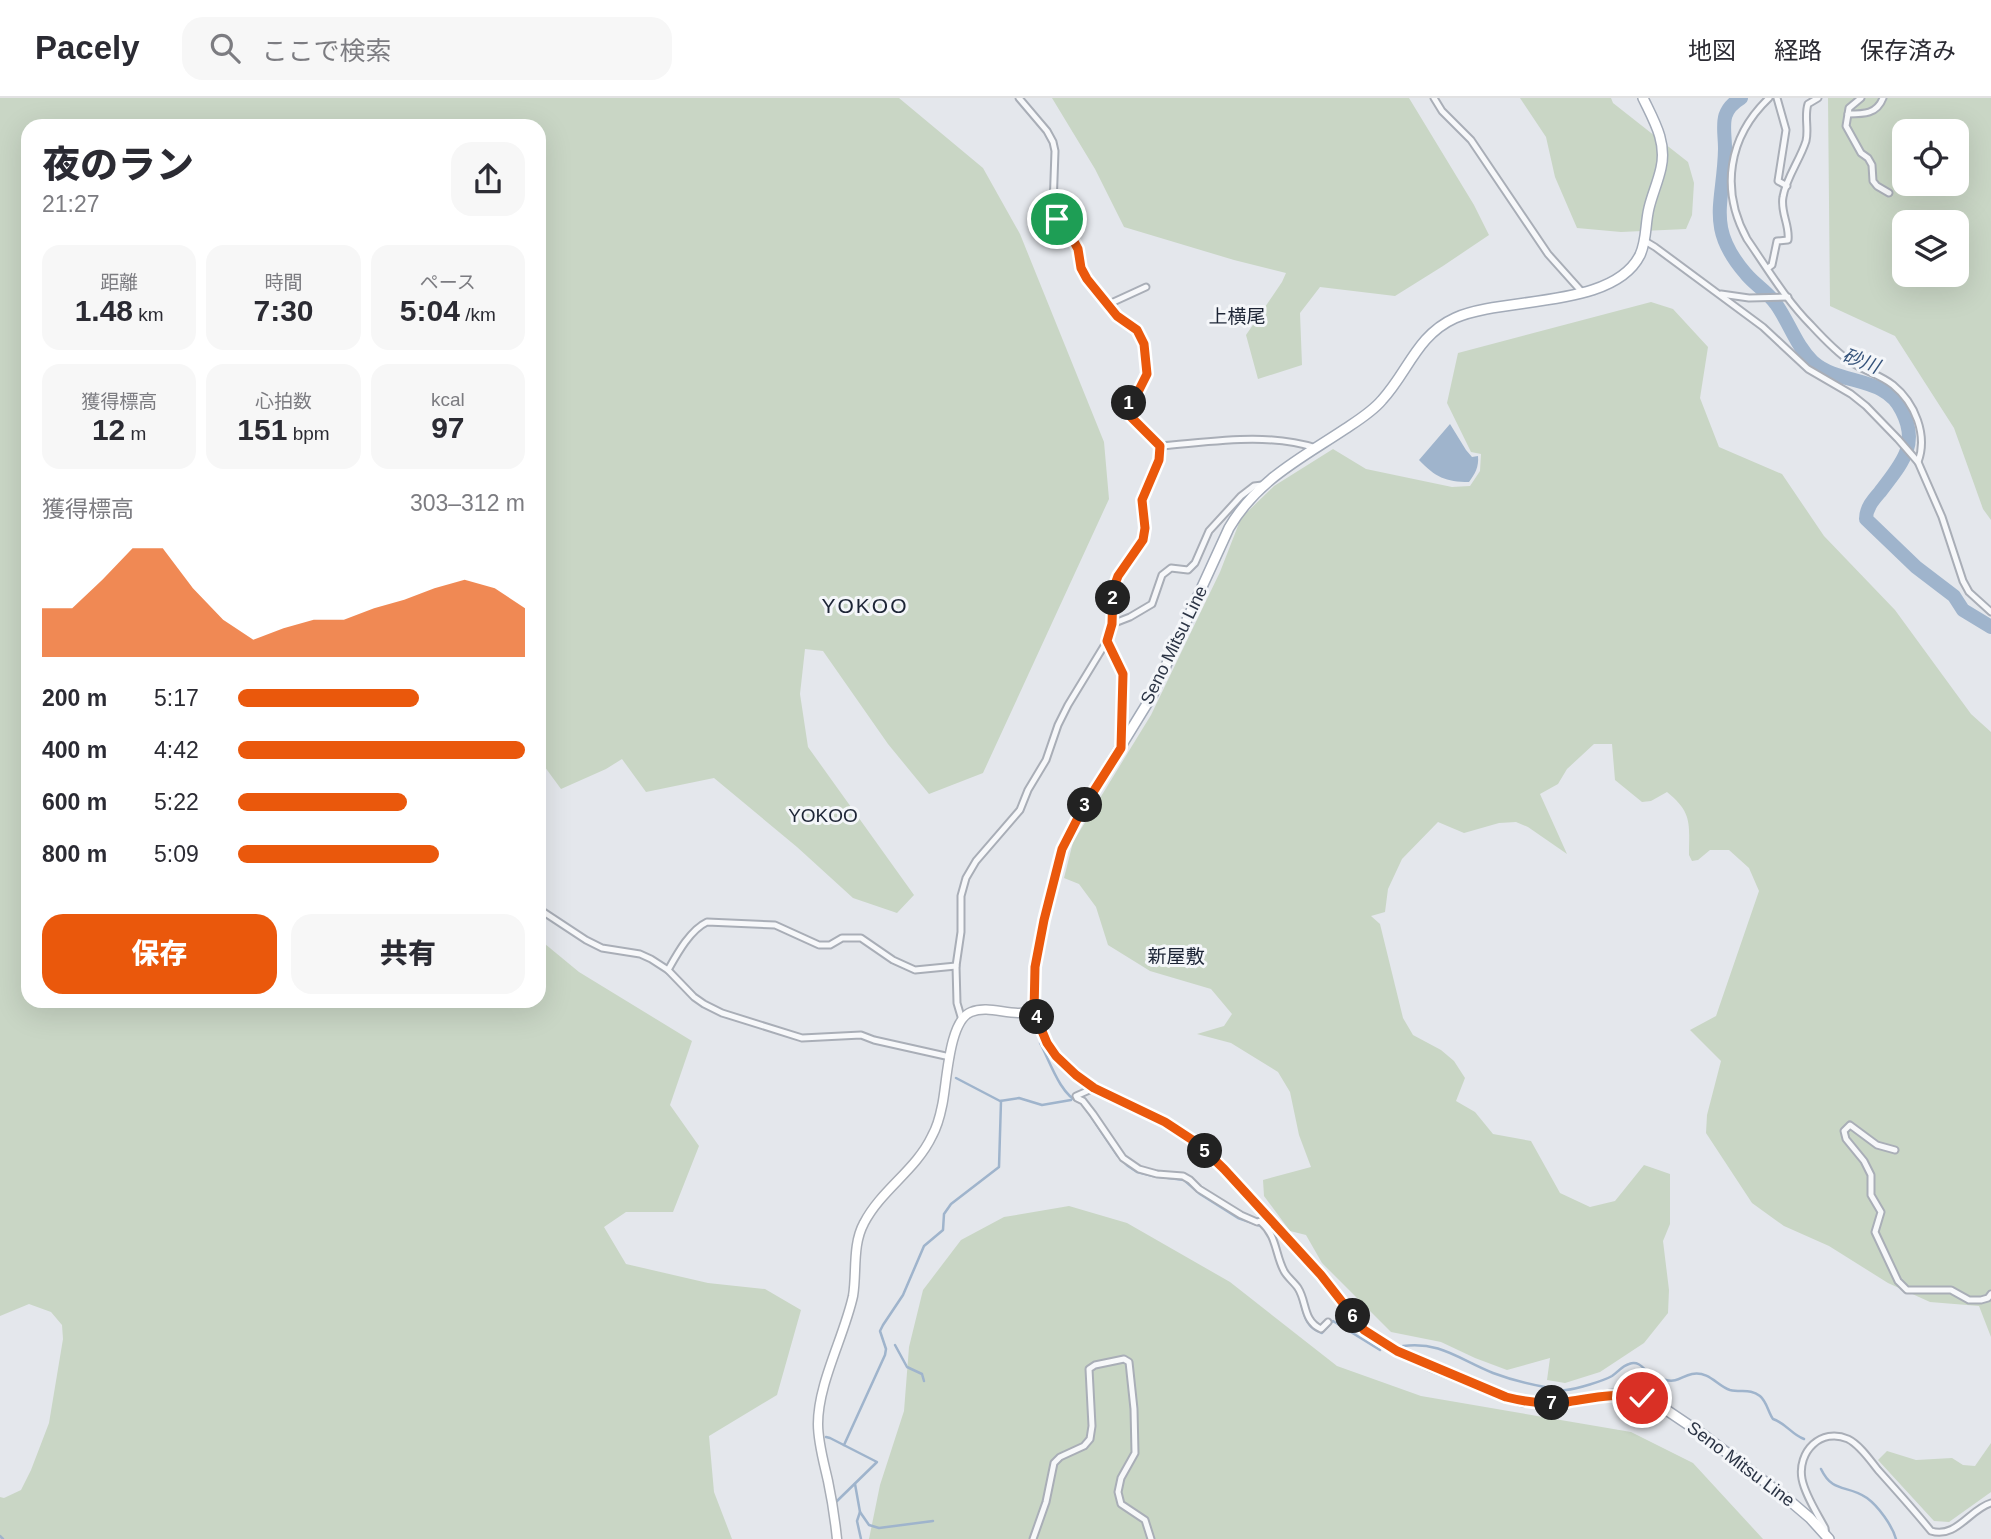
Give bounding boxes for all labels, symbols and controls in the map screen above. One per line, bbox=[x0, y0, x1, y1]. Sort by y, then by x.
search box bbox=[182, 17, 672, 80]
text: Pacely bbox=[35, 29, 140, 66]
icon: search bbox=[206, 29, 244, 67]
text: ここで検索 bbox=[262, 36, 392, 66]
text: 地図 bbox=[1688, 37, 1736, 64]
text: 経路 bbox=[1774, 37, 1822, 64]
text: 保存済み bbox=[1860, 37, 1956, 64]
map controls bbox=[1892, 119, 1969, 287]
button: locate bbox=[1892, 119, 1969, 196]
button: share bbox=[451, 142, 525, 216]
text: 夜のラン bbox=[42, 144, 194, 186]
pin bbox=[1027, 189, 1087, 249]
text: 21:27 bbox=[42, 191, 100, 217]
icon: arrive bbox=[1038, 200, 1076, 238]
button: layers bbox=[1892, 210, 1969, 287]
text: 距離 bbox=[100, 272, 138, 293]
text: 時間 bbox=[264, 272, 303, 293]
text: ペース bbox=[420, 272, 476, 293]
text: 1.48 bbox=[75, 294, 133, 327]
text: 7:30 bbox=[253, 294, 314, 327]
text: 5:04 bbox=[400, 294, 460, 327]
text: km bbox=[133, 304, 164, 325]
text: /km bbox=[460, 304, 496, 325]
district label: 上横尾 bbox=[1208, 306, 1266, 327]
water label: 砂川 bbox=[1840, 345, 1884, 378]
pin: 1 bbox=[1112, 386, 1146, 420]
text: kcal bbox=[431, 389, 465, 410]
text: 獲得標高 bbox=[81, 391, 157, 412]
text: 心拍数 bbox=[255, 391, 312, 412]
text: 1 bbox=[1123, 392, 1134, 413]
text: 97 bbox=[431, 411, 465, 444]
text: 12 bbox=[92, 413, 125, 446]
text: 151 bbox=[237, 413, 287, 446]
text: m bbox=[125, 423, 146, 444]
text: bpm bbox=[287, 423, 330, 444]
text: 303–312 m bbox=[410, 490, 525, 516]
text: 獲得標高 bbox=[42, 496, 134, 522]
pin: 2 bbox=[1096, 580, 1130, 616]
street label: Seno Mitsu Line bbox=[1137, 583, 1211, 707]
text: 2 bbox=[1107, 587, 1118, 608]
district label: YOKOO bbox=[821, 594, 909, 617]
text: 200 m bbox=[42, 685, 107, 711]
text: 5:17 bbox=[154, 685, 199, 711]
text: 400 m bbox=[42, 737, 107, 763]
text: 4:42 bbox=[154, 737, 199, 763]
pin: 3 bbox=[1068, 788, 1102, 822]
text: 600 m bbox=[42, 789, 107, 815]
text: 5:22 bbox=[154, 789, 199, 815]
text: 3 bbox=[1079, 794, 1090, 815]
district label: YOKOO bbox=[788, 805, 858, 826]
text: 800 m bbox=[42, 841, 107, 867]
text: 5:09 bbox=[154, 841, 199, 867]
button: 保存 bbox=[42, 914, 277, 994]
button: 共有 bbox=[291, 914, 525, 994]
district label: 新屋敷 bbox=[1147, 946, 1205, 967]
pin: 4 bbox=[1020, 1000, 1054, 1034]
text: 4 bbox=[1031, 1006, 1042, 1027]
pin: 5 bbox=[1188, 1134, 1222, 1168]
text: 5 bbox=[1199, 1140, 1210, 1161]
pin: 6 bbox=[1336, 1298, 1370, 1334]
text: 6 bbox=[1347, 1305, 1358, 1326]
pin bbox=[1612, 1368, 1672, 1428]
icon: check bbox=[1623, 1379, 1661, 1417]
pin: 7 bbox=[1534, 1386, 1570, 1420]
text: 7 bbox=[1546, 1392, 1557, 1413]
street label: Seno Mitsu Line bbox=[1683, 1417, 1799, 1511]

